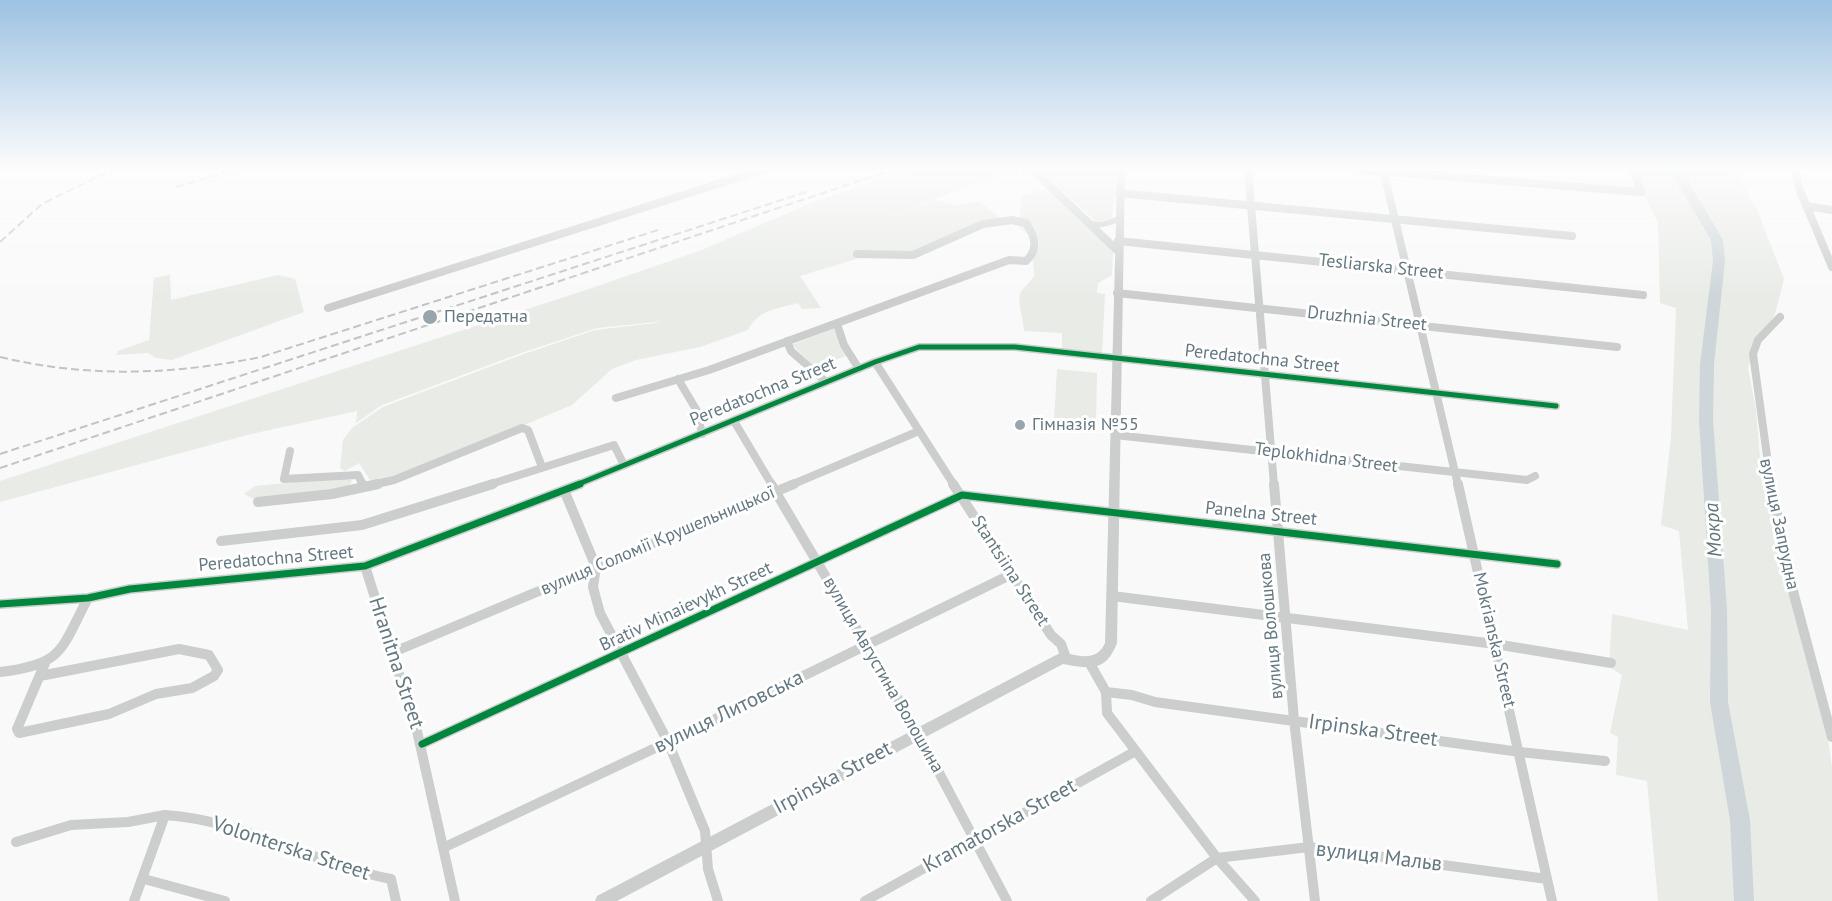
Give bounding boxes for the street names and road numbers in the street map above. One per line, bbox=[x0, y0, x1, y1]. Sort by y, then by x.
street label: Tesliarska Street bbox=[1317, 250, 1445, 284]
street label: Druzhnia Street bbox=[1306, 302, 1428, 336]
street label: Peredatochna Street bbox=[1184, 340, 1340, 378]
street label: Peredatochna Street bbox=[687, 353, 839, 431]
street label: Teplokhidna Street bbox=[1253, 439, 1399, 477]
street label: вулиця Запрудна bbox=[1755, 456, 1803, 592]
street label: вулиця Соломії Крушельницької bbox=[538, 482, 778, 600]
street label: Panelna Street bbox=[1204, 497, 1318, 531]
street label: Stantsiina Street bbox=[966, 512, 1054, 630]
street label: Peredatochna Street bbox=[198, 541, 354, 577]
street label: вулиця Волошкова bbox=[1254, 552, 1288, 700]
street label: Brativ Minaievykh Street bbox=[596, 558, 776, 656]
street label: Mokrianska Street bbox=[1468, 570, 1520, 710]
street label: вулиця Августина Волошина bbox=[818, 573, 948, 777]
street label: Hranitna Street bbox=[363, 594, 429, 732]
street label: вулиця Литовська bbox=[650, 665, 808, 759]
street label: Irpinska Street bbox=[1307, 709, 1439, 753]
street label: Irpinska Street bbox=[770, 736, 896, 820]
street label: Kramatorska Street bbox=[919, 774, 1081, 878]
street label: Volonterska Street bbox=[209, 812, 373, 886]
street label: вулиця Мальв bbox=[1314, 837, 1444, 877]

